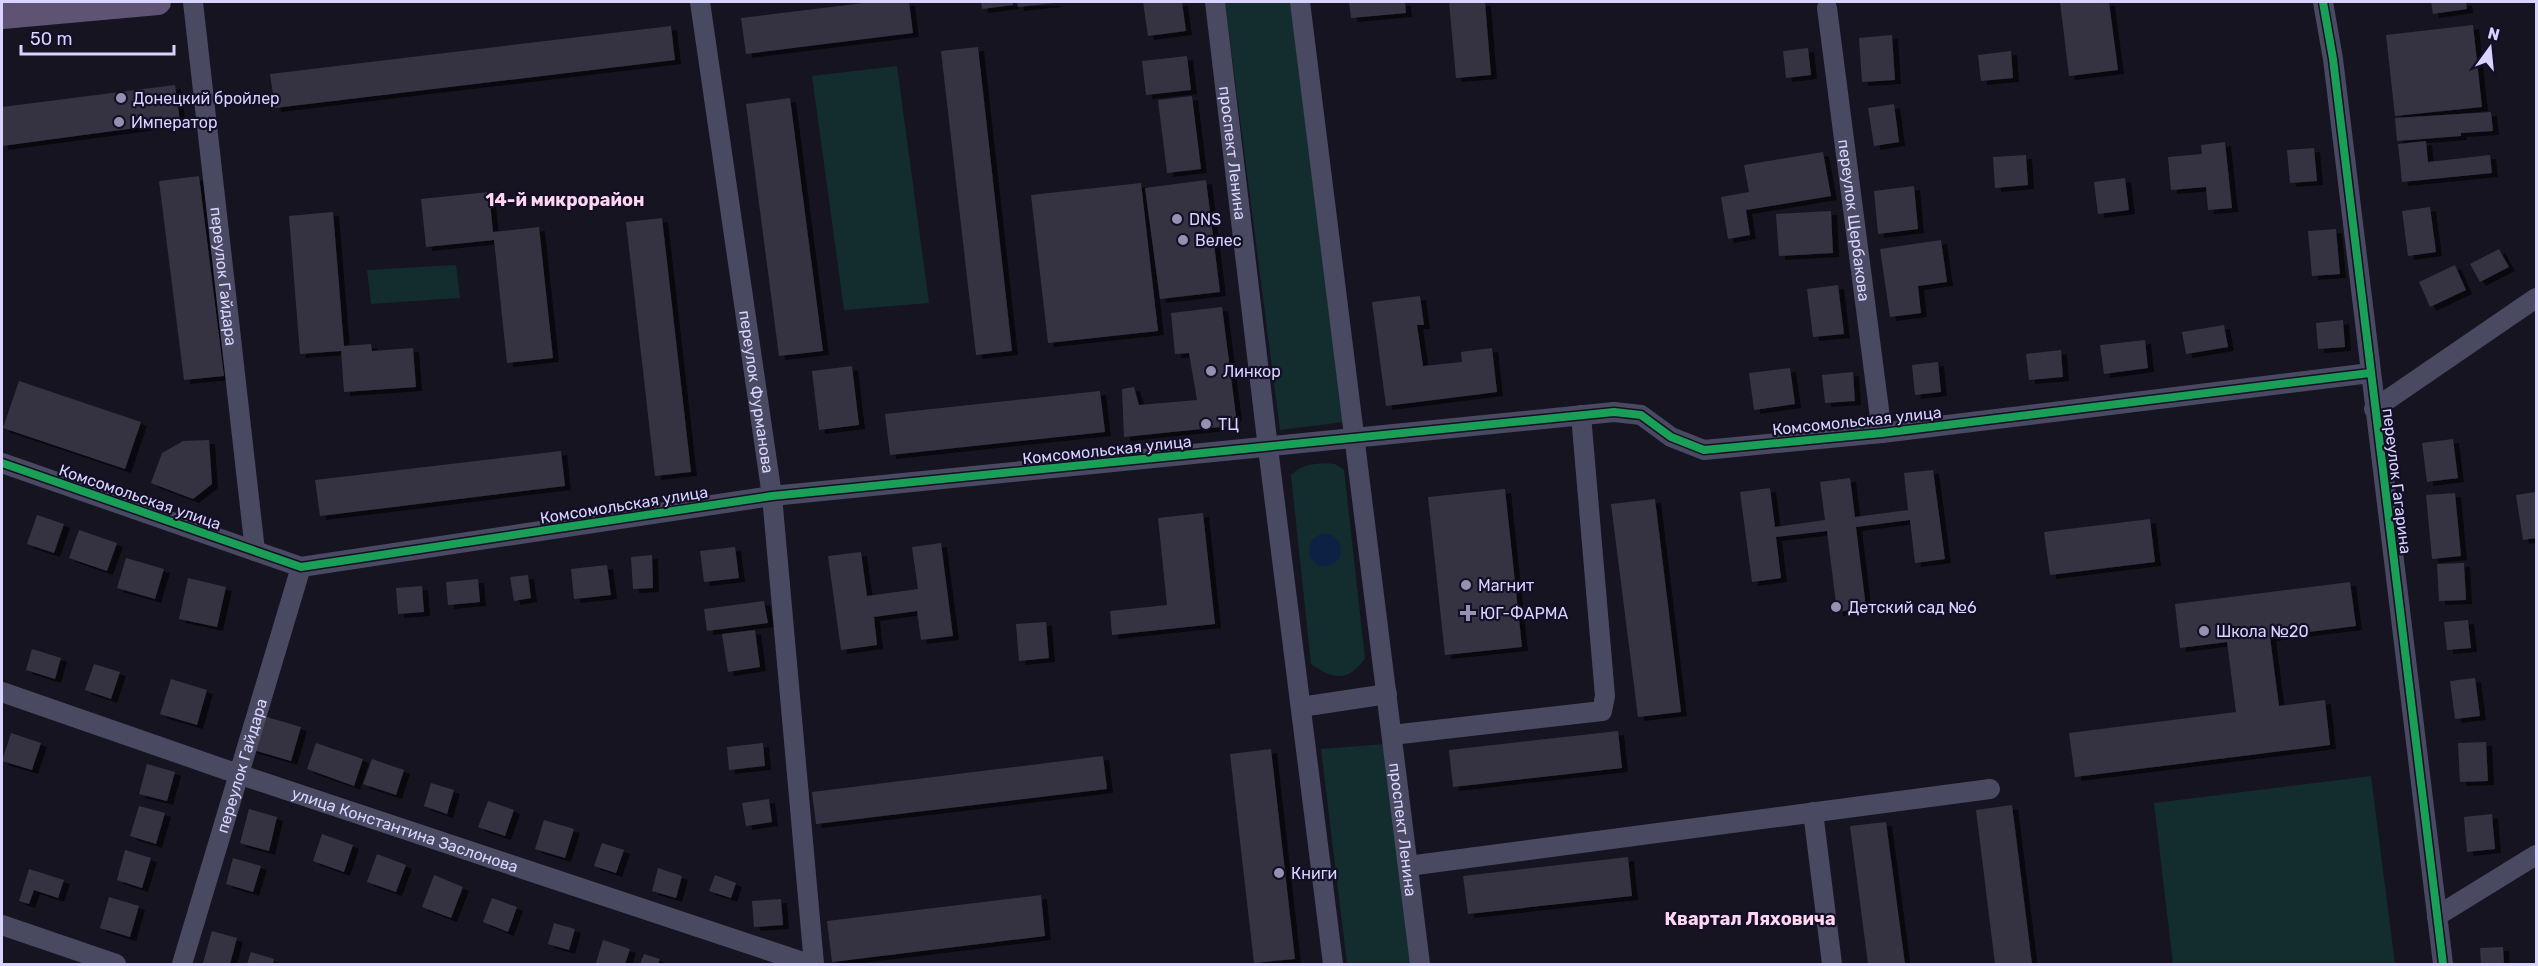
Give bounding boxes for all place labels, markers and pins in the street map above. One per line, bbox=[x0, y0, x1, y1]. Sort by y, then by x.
place label: Донецкий бройлер bbox=[133, 89, 280, 108]
marker: Донецкий бройлер bbox=[114, 91, 128, 105]
place label: Император bbox=[131, 113, 218, 132]
marker: Император bbox=[112, 115, 126, 129]
place label: DNS bbox=[1189, 210, 1221, 229]
marker: DNS bbox=[1170, 212, 1184, 226]
place label: Велес bbox=[1195, 231, 1242, 250]
marker: Велес bbox=[1176, 233, 1190, 247]
place label: Линкор bbox=[1223, 362, 1281, 381]
marker: Линкор bbox=[1204, 364, 1218, 378]
place label: ТЦ bbox=[1218, 415, 1239, 434]
marker: ТЦ bbox=[1199, 417, 1213, 431]
place label: Магнит bbox=[1478, 576, 1534, 595]
marker: Магнит bbox=[1459, 578, 1473, 592]
place label: Детский сад №6 bbox=[1848, 598, 1977, 617]
marker: Детский сад №6 bbox=[1829, 600, 1843, 614]
place label: ЮГ-ФАРМА bbox=[1480, 604, 1568, 623]
marker: ЮГ-ФАРМА bbox=[1461, 606, 1475, 620]
place label: Школа №20 bbox=[2216, 622, 2309, 641]
marker: Школа №20 bbox=[2197, 624, 2211, 638]
place label: Книги bbox=[1291, 864, 1337, 883]
marker: Книги bbox=[1272, 866, 1286, 880]

